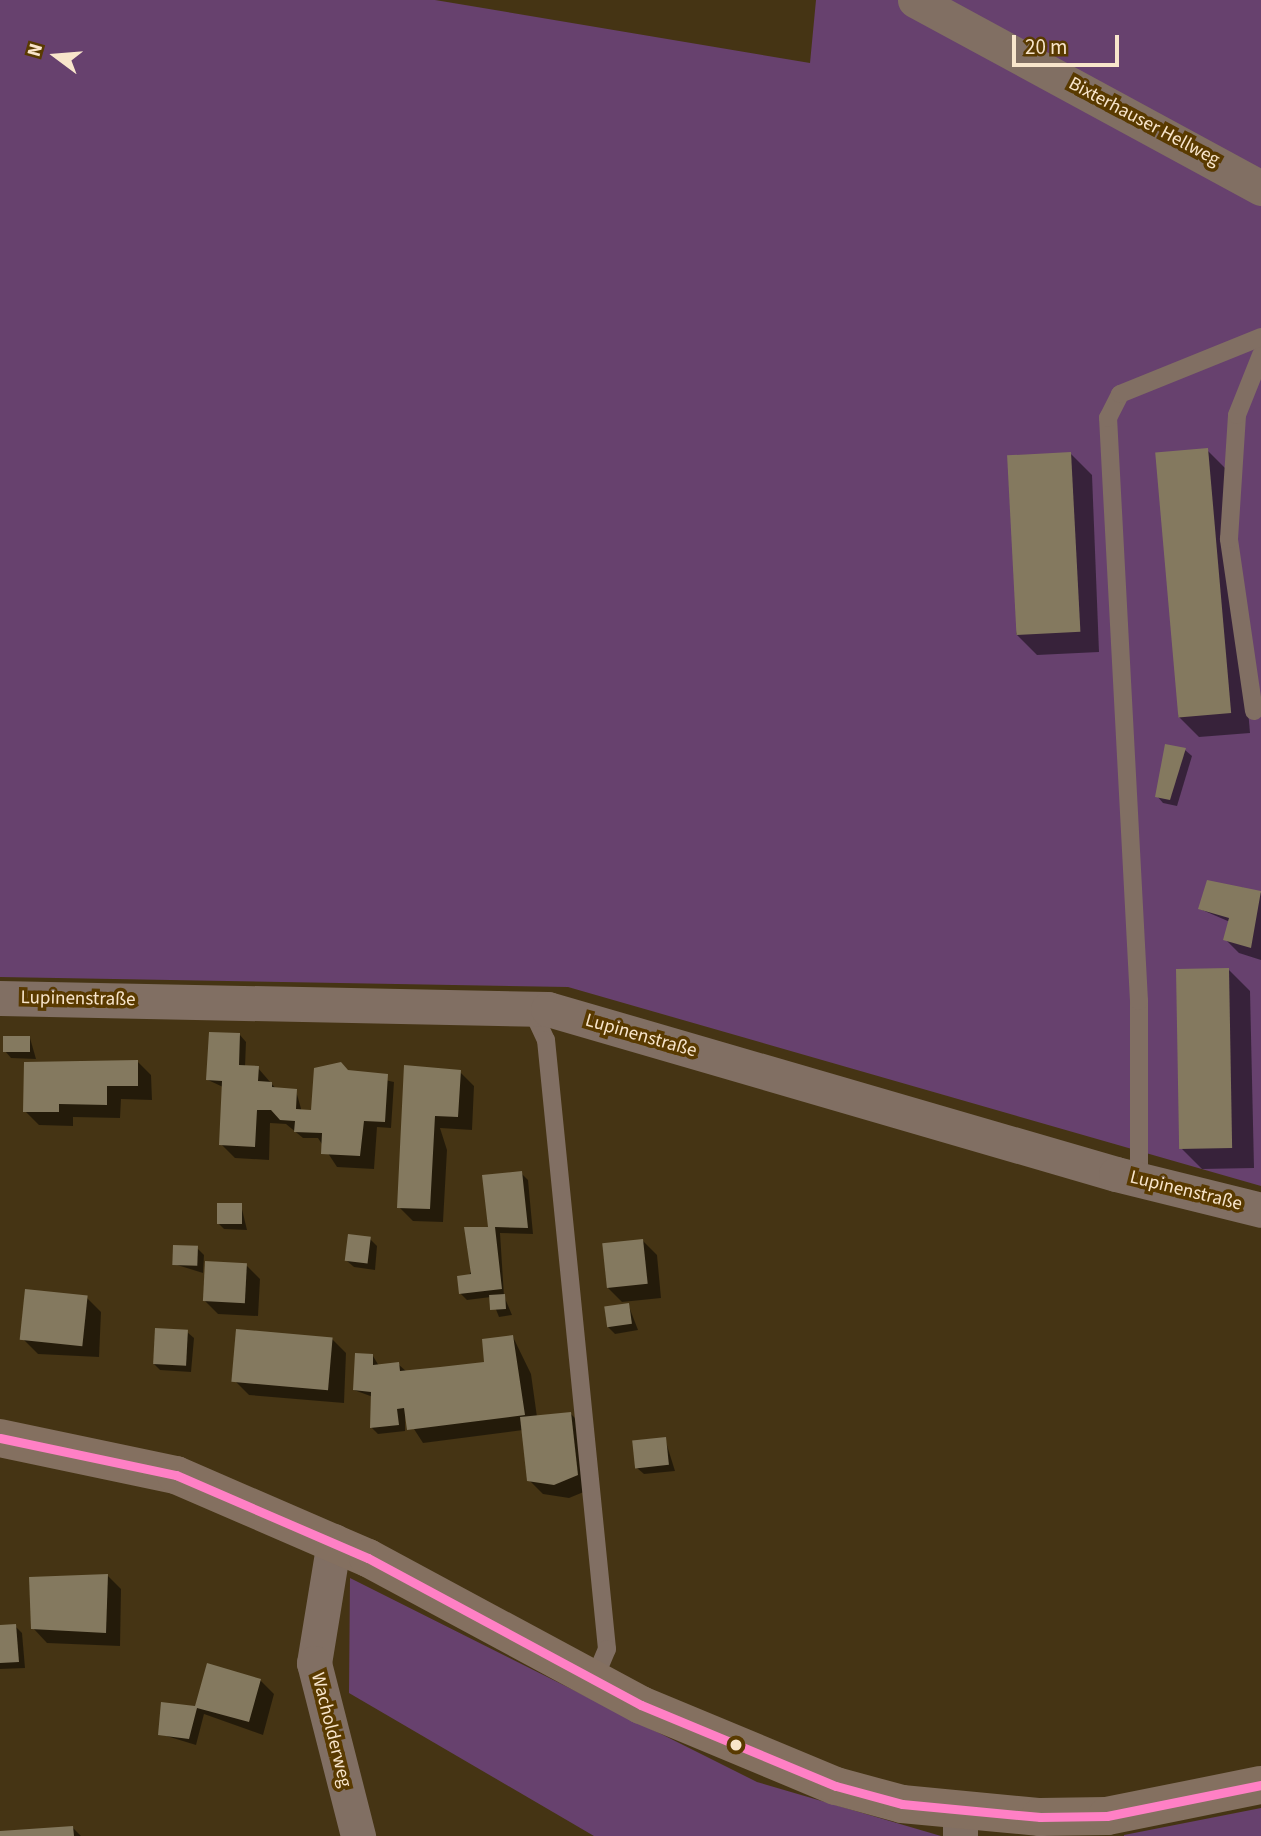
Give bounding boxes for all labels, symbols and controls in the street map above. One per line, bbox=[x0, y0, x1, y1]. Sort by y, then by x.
north arrow bbox=[21, 21, 91, 91]
scale bar bbox=[1016, 21, 1123, 65]
text: 20 m bbox=[1025, 32, 1067, 62]
text: N bbox=[21, 40, 50, 60]
street label: Bixterhauser Hellweg bbox=[1064, 73, 1224, 171]
street label: Lupinenstraße bbox=[20, 987, 136, 1011]
street label: Lupinenstraße bbox=[583, 1009, 699, 1063]
street label: Lupinenstraße bbox=[1127, 1166, 1245, 1216]
street label: Wacholderweg bbox=[306, 1670, 356, 1790]
unlabelled marker bbox=[729, 1738, 743, 1752]

